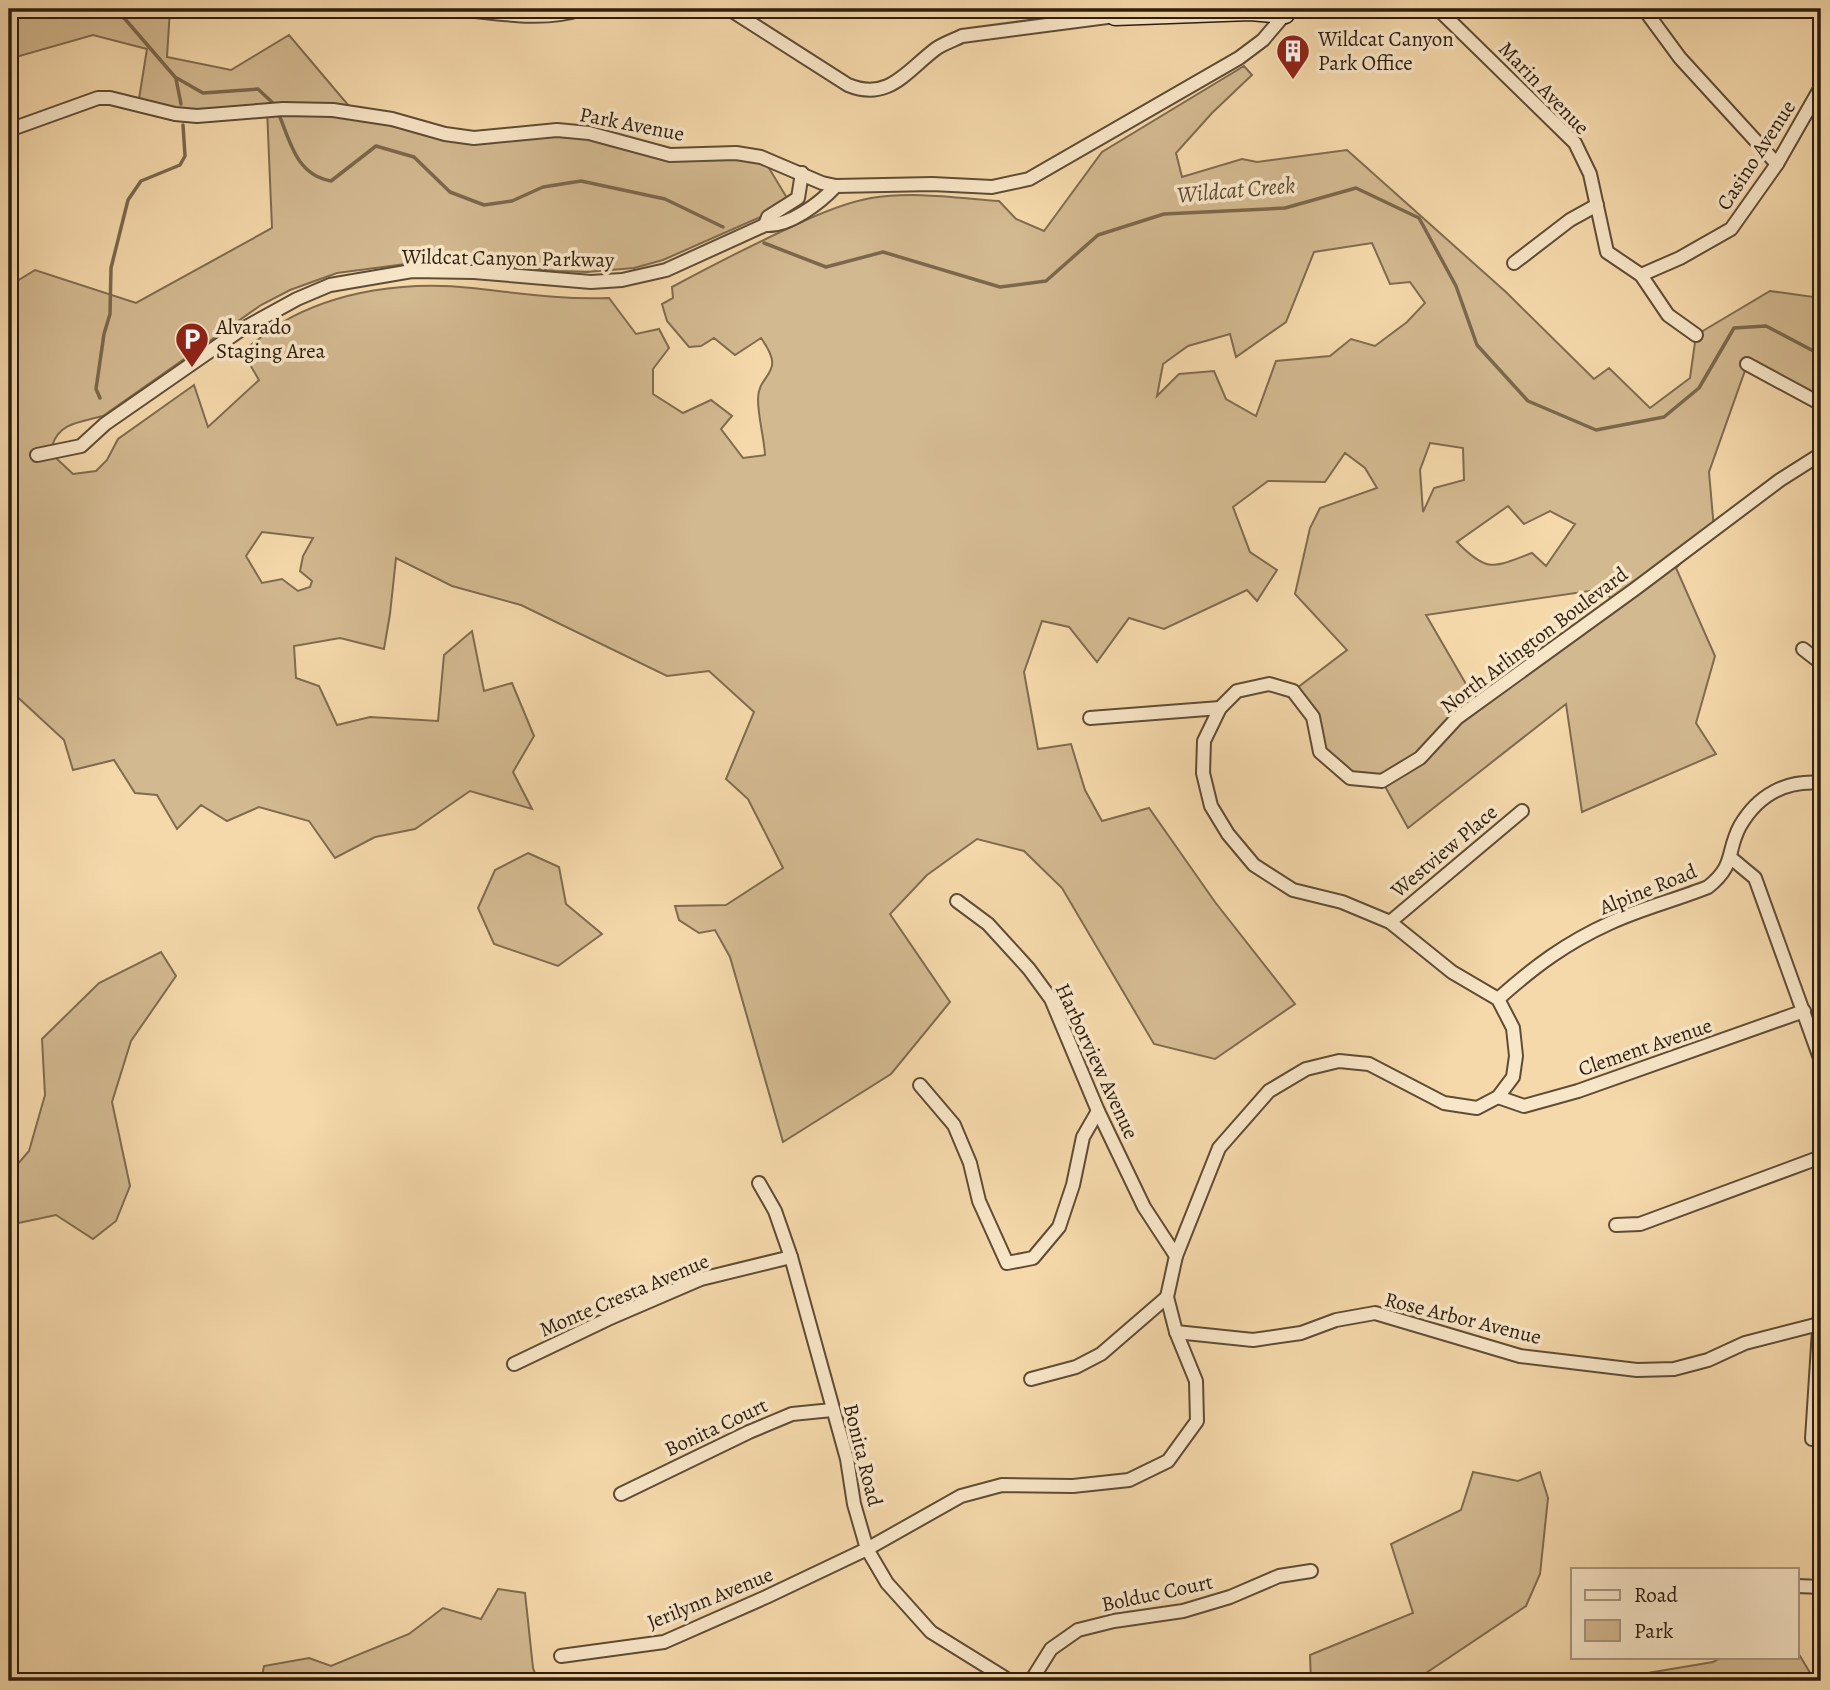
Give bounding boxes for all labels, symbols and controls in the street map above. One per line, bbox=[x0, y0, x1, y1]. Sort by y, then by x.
place label: Wildcat Canyon Park Office bbox=[1317, 25, 1454, 77]
building icon: Wildcat Canyon Park Office bbox=[1274, 32, 1312, 81]
street label: Marin Avenue bbox=[1492, 35, 1596, 141]
street label: Casino Avenue bbox=[1710, 95, 1802, 215]
street label: Park Avenue bbox=[577, 100, 687, 148]
water label: Wildcat Creek bbox=[1176, 169, 1296, 211]
street label: Wildcat Canyon Parkway bbox=[401, 242, 615, 274]
place label: Alvarado Staging Area bbox=[215, 313, 326, 365]
parking icon: Alvarado Staging Area bbox=[173, 320, 211, 369]
street label: North Arlington Boulevard bbox=[1434, 560, 1634, 720]
street label: Westview Place bbox=[1384, 798, 1503, 904]
street label: Alpine Road bbox=[1594, 857, 1702, 922]
street label: Harborview Avenue bbox=[1049, 979, 1145, 1143]
street label: Clement Avenue bbox=[1574, 1011, 1716, 1083]
street label: Monte Cresta Avenue bbox=[535, 1247, 713, 1343]
street label: Rose Arbor Avenue bbox=[1382, 1285, 1544, 1351]
street label: Bonita Court bbox=[660, 1391, 772, 1463]
street label: Bonita Road bbox=[837, 1401, 889, 1510]
street label: Jerilynn Avenue bbox=[643, 1560, 777, 1636]
street label: Bolduc Court bbox=[1099, 1568, 1215, 1618]
legend bbox=[1571, 1568, 1798, 1658]
text: Road bbox=[1634, 1581, 1678, 1609]
text: Park bbox=[1634, 1617, 1674, 1645]

